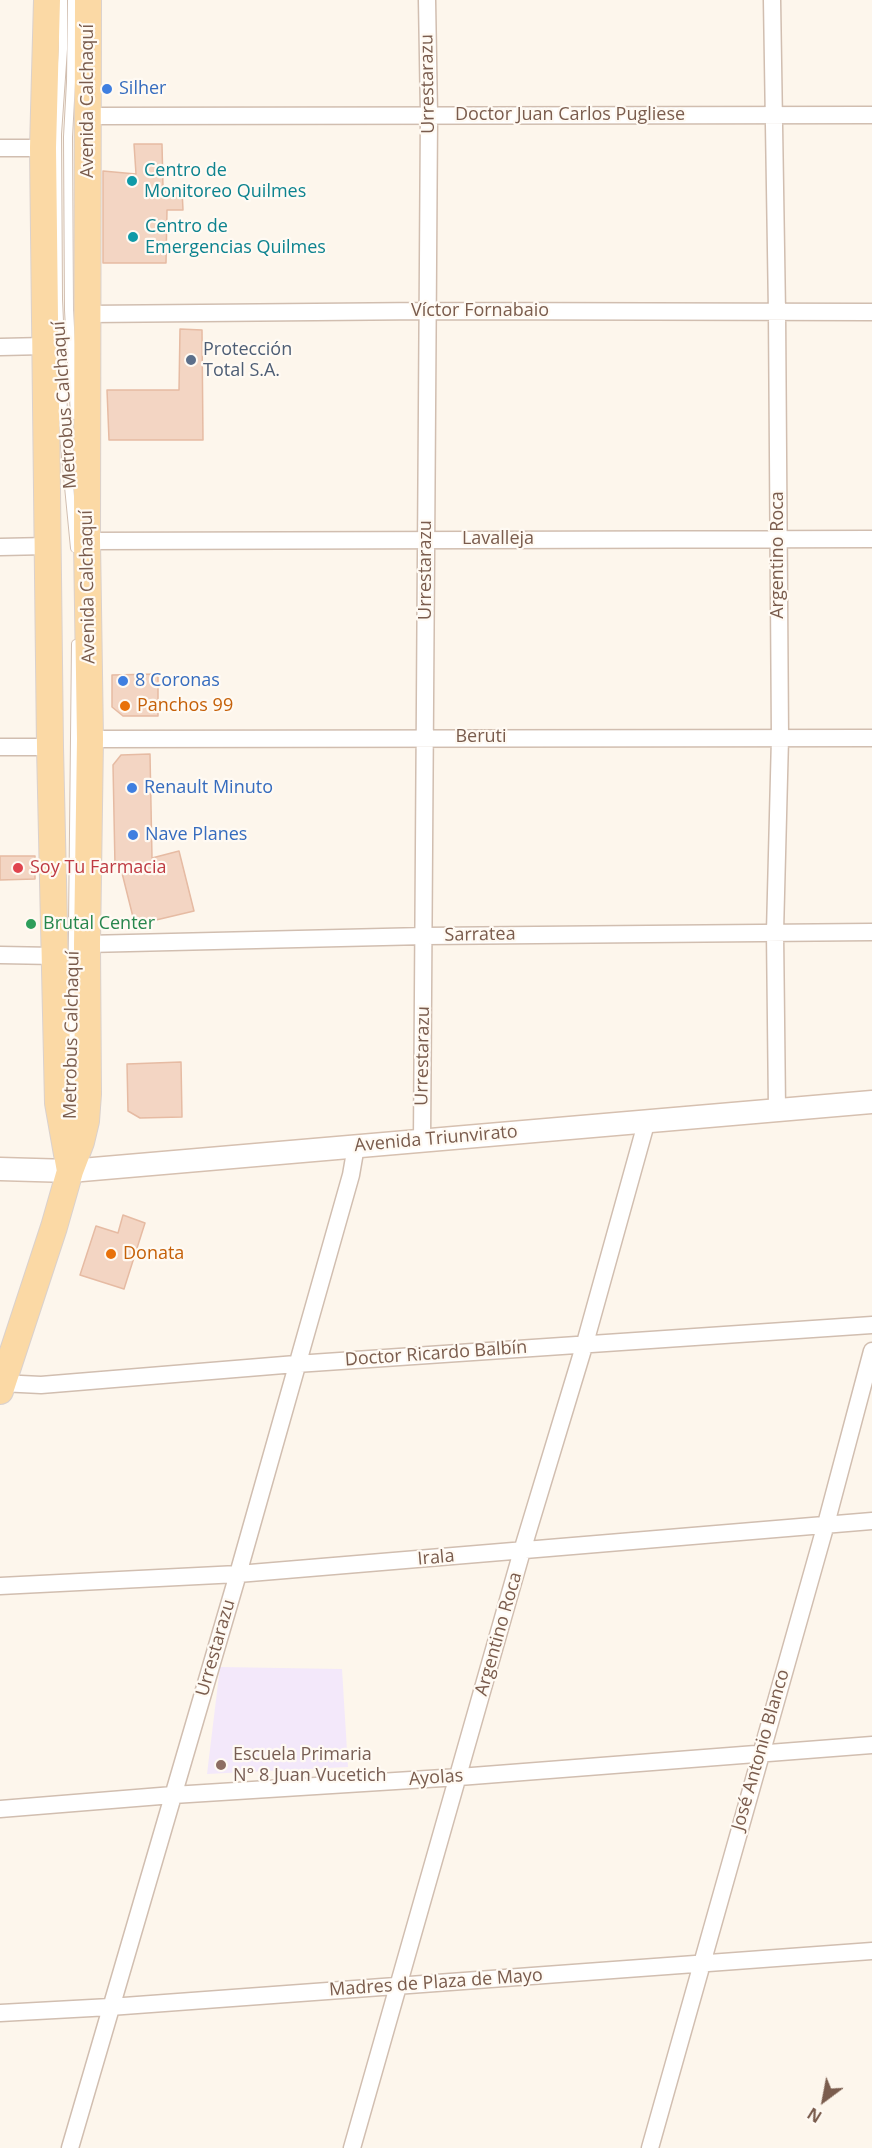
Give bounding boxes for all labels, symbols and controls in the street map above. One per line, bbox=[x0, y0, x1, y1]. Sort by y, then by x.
street label: Avenida Calchaquí bbox=[77, 24, 99, 178]
street label: Urrestarazu bbox=[416, 34, 440, 134]
place label: Silher bbox=[119, 78, 166, 100]
marker: Silher bbox=[100, 82, 114, 96]
street label: Doctor Juan Carlos Pugliese bbox=[455, 104, 685, 126]
place label: Centro de Monitoreo Quilmes bbox=[144, 160, 306, 202]
marker: Centro de Monitoreo Quilmes bbox=[125, 174, 139, 188]
place label: Centro de Emergencias Quilmes bbox=[145, 216, 326, 258]
marker: Centro de Emergencias Quilmes bbox=[126, 230, 140, 244]
street label: Víctor Fornabaio bbox=[411, 300, 549, 322]
street label: Metrobus Calchaquí bbox=[48, 320, 82, 490]
place label: Protección Total S.A. bbox=[203, 339, 292, 382]
marker: Protección Total S.A. bbox=[184, 353, 198, 367]
street label: Argentino Roca bbox=[767, 491, 789, 619]
street label: Avenida Calchaquí bbox=[76, 510, 100, 664]
street label: Urrestarazu bbox=[415, 520, 437, 620]
street label: Lavalleja bbox=[462, 528, 534, 550]
place label: 8 Coronas bbox=[135, 670, 220, 692]
marker: 8 Coronas bbox=[116, 674, 130, 688]
place label: Panchos 99 bbox=[137, 695, 233, 717]
marker: Panchos 99 bbox=[118, 699, 132, 713]
street label: Beruti bbox=[455, 726, 507, 748]
place label: Renault Minuto bbox=[144, 777, 273, 799]
marker: Renault Minuto bbox=[125, 781, 139, 795]
place label: Nave Planes bbox=[145, 824, 247, 846]
marker: Nave Planes bbox=[126, 828, 140, 842]
place label: Soy Tu Farmacia bbox=[30, 857, 167, 879]
marker: Soy Tu Farmacia bbox=[11, 861, 25, 875]
place label: Brutal Center bbox=[43, 913, 155, 935]
marker: Brutal Center bbox=[24, 917, 38, 931]
street label: Sarratea bbox=[444, 924, 516, 946]
street label: Metrobus Calchaquí bbox=[60, 951, 84, 1119]
street label: Urrestarazu bbox=[411, 1006, 435, 1106]
street label: Avenida Triunvirato bbox=[353, 1121, 519, 1157]
place label: Donata bbox=[123, 1243, 184, 1265]
marker: Donata bbox=[104, 1247, 118, 1261]
street label: Doctor Ricardo Balbín bbox=[344, 1337, 528, 1371]
street label: Irala bbox=[417, 1546, 455, 1570]
street label: Argentino Roca bbox=[471, 1570, 527, 1698]
street label: Urrestarazu bbox=[192, 1597, 240, 1699]
street label: José Antonio Blanco bbox=[728, 1667, 794, 1833]
place label: Escuela Primaria N° 8 Juan Vucetich bbox=[233, 1744, 387, 1786]
marker: Escuela Primaria N° 8 Juan Vucetich bbox=[214, 1758, 228, 1772]
street label: Ayolas bbox=[408, 1765, 464, 1791]
street label: Madres de Plaza de Mayo bbox=[328, 1965, 544, 2001]
north arrow bbox=[794, 2070, 854, 2130]
text: N bbox=[803, 2102, 826, 2128]

